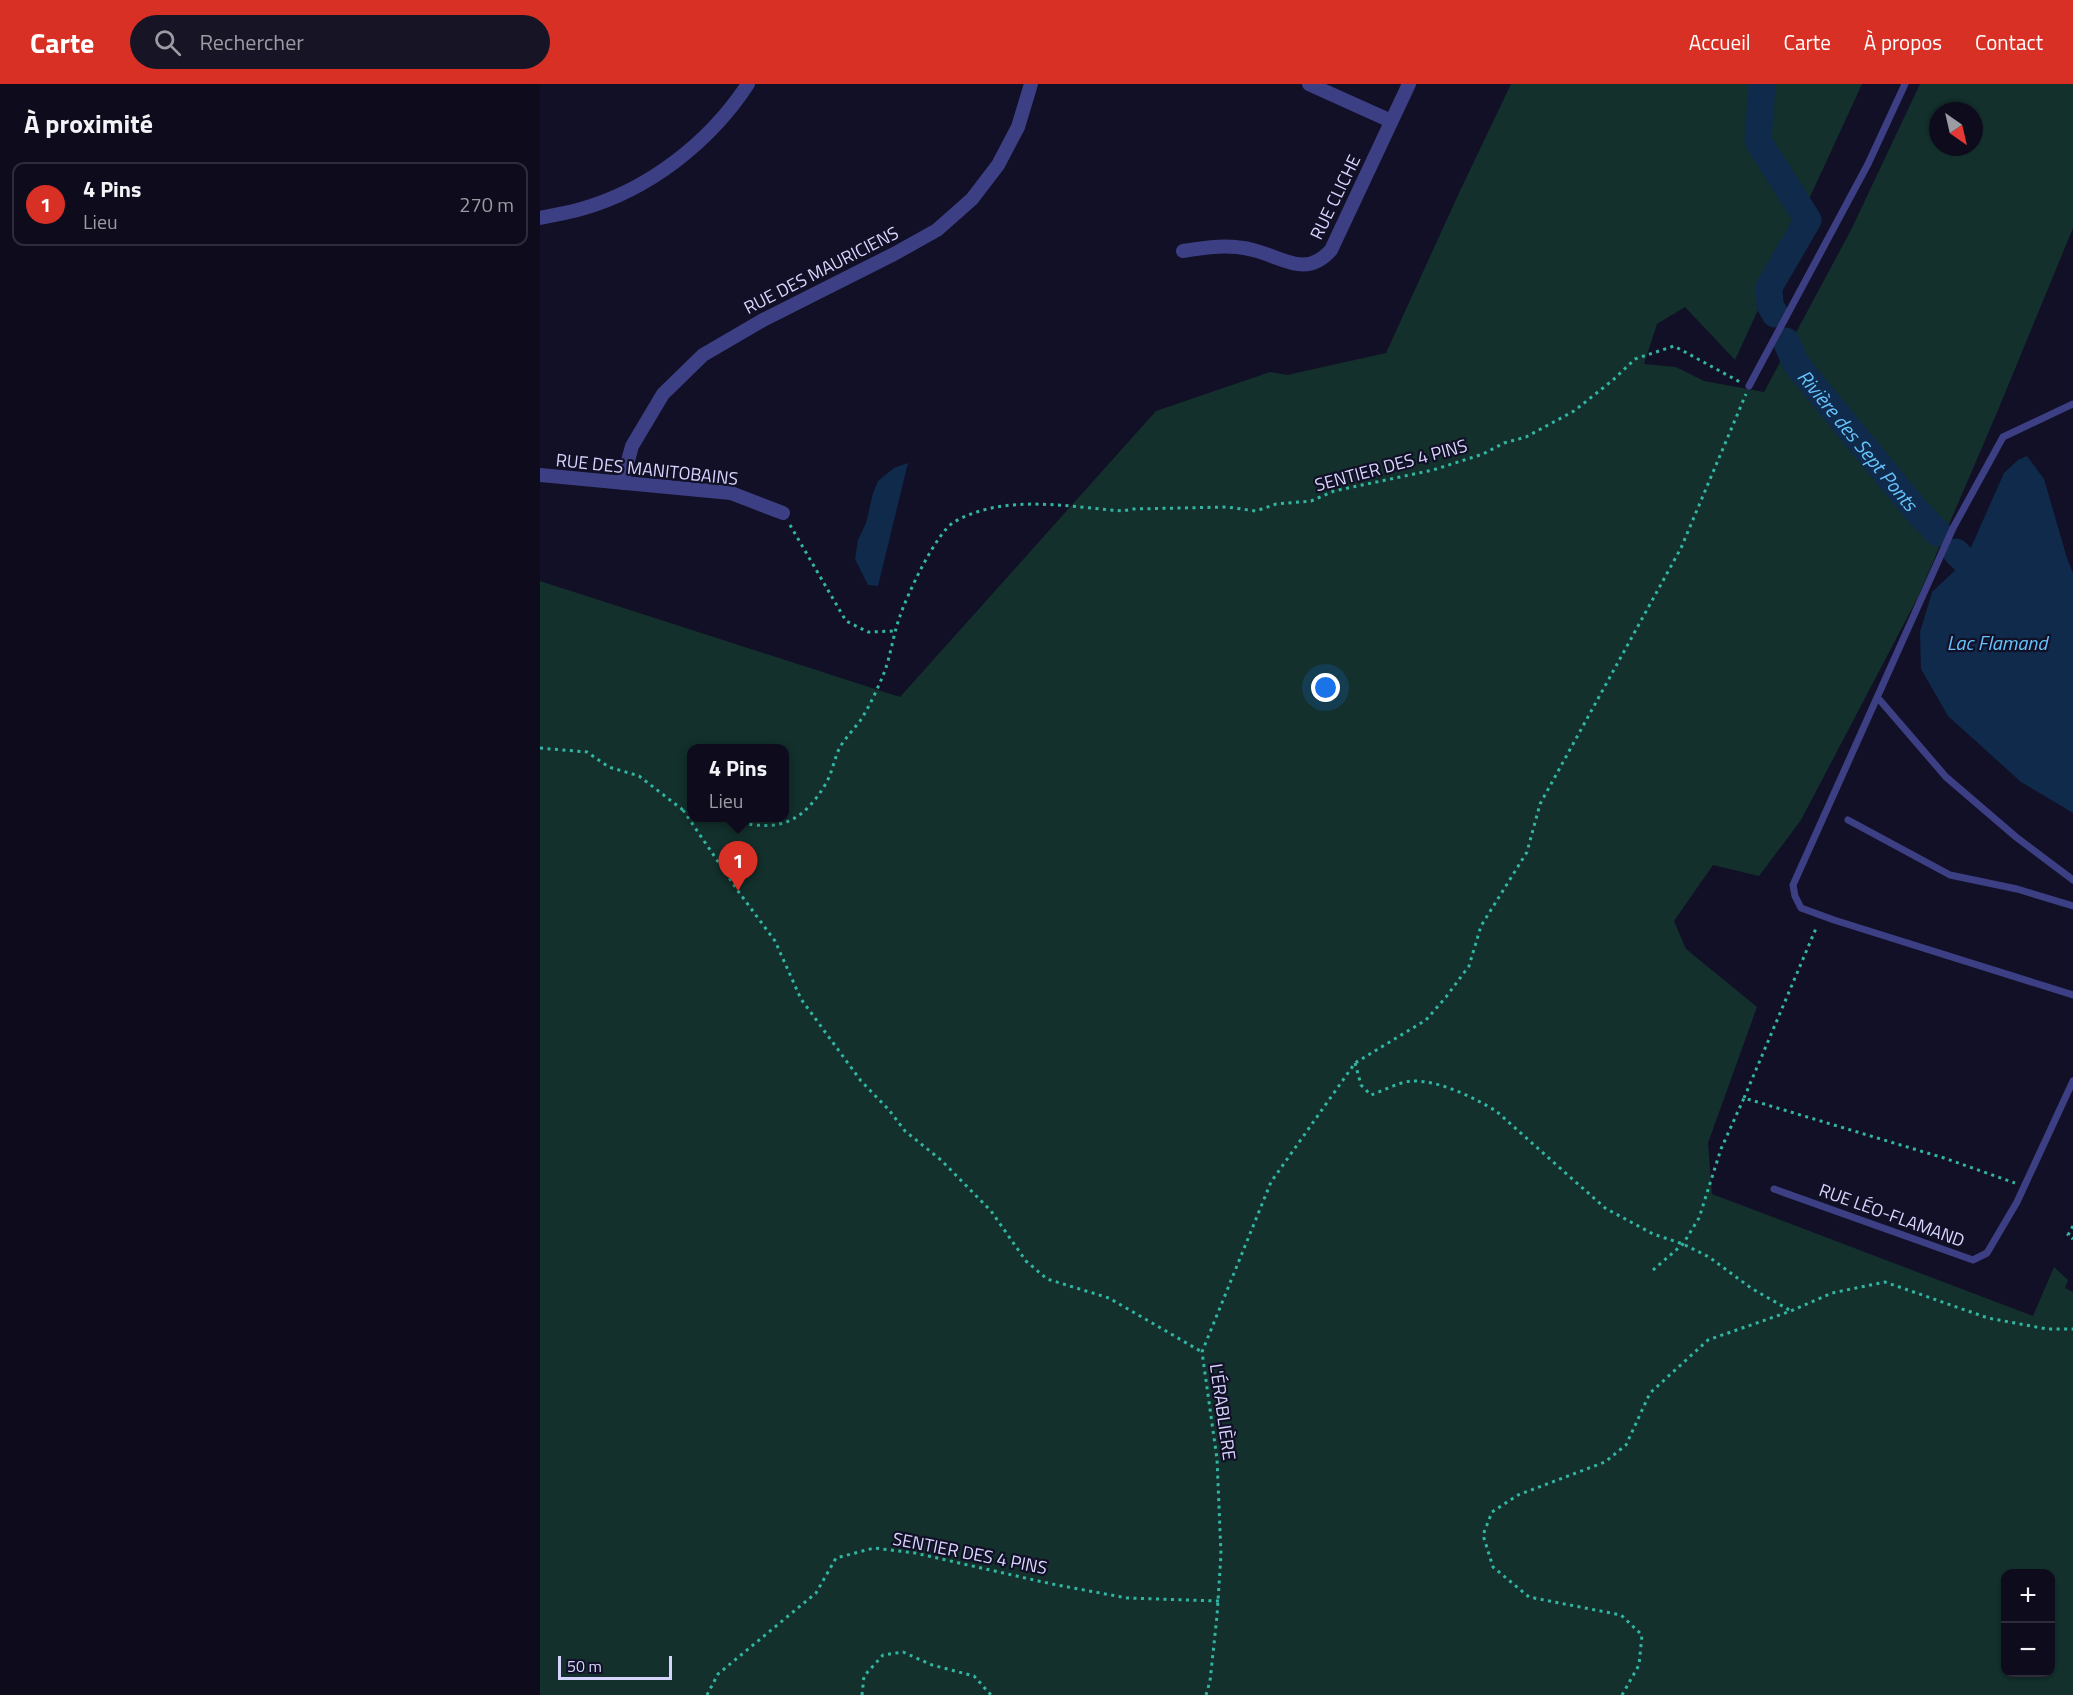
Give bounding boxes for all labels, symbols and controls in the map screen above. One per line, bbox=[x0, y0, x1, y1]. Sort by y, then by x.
search box bbox=[130, 15, 550, 69]
text: Carte bbox=[30, 21, 94, 64]
text: Rechercher bbox=[199, 25, 304, 59]
icon: search bbox=[151, 26, 184, 59]
text: Accueil bbox=[1689, 26, 1751, 58]
text: Carte bbox=[1784, 26, 1831, 58]
text: À propos bbox=[1864, 26, 1942, 58]
text: Contact bbox=[1975, 26, 2043, 58]
north arrow bbox=[1929, 102, 1983, 156]
text: À proximité bbox=[24, 104, 153, 143]
street label: RUE CLICHE bbox=[1303, 150, 1367, 244]
text: 4 Pins bbox=[83, 172, 141, 206]
text: 1 bbox=[40, 189, 51, 220]
text: 270 m bbox=[459, 189, 514, 220]
text: Lieu bbox=[83, 206, 118, 237]
street label: RUE DES MAURICIENS bbox=[739, 219, 903, 321]
water label: Rivière des Sept Ponts bbox=[1790, 362, 1927, 518]
street label: SENTIER DES 4 PINS bbox=[1312, 432, 1470, 498]
street label: RUE DES MANITOBAINS bbox=[554, 446, 740, 492]
water label: Lac Flamand bbox=[1947, 627, 2049, 658]
your location bbox=[1311, 673, 1340, 702]
popup bbox=[687, 744, 789, 822]
text: 4 Pins bbox=[709, 751, 767, 785]
text: Lieu bbox=[709, 785, 744, 816]
pin: 1 bbox=[718, 842, 758, 891]
street label: RUE LÉO-FLAMAND bbox=[1815, 1176, 1969, 1254]
street label: L'ÉRABLIÈRE bbox=[1203, 1362, 1243, 1462]
street label: SENTIER DES 4 PINS bbox=[890, 1525, 1050, 1581]
map controls bbox=[2001, 1569, 2055, 1677]
button: + bbox=[2001, 1569, 2055, 1623]
button: − bbox=[2001, 1623, 2055, 1677]
scale bar bbox=[558, 1653, 672, 1680]
text: 50 m bbox=[567, 1654, 602, 1678]

